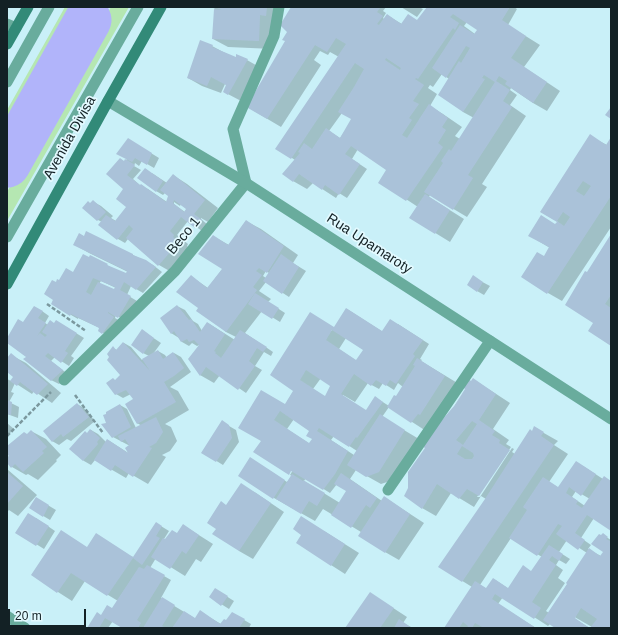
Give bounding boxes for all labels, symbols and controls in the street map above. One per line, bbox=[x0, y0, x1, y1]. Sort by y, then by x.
street label: Avenida Divisa bbox=[40, 94, 100, 182]
street label: Rua Upamaroty bbox=[323, 210, 415, 278]
street label: Beco 1 bbox=[164, 214, 204, 258]
scale bar bbox=[10, 601, 88, 627]
text: 20 m bbox=[15, 609, 42, 623]

